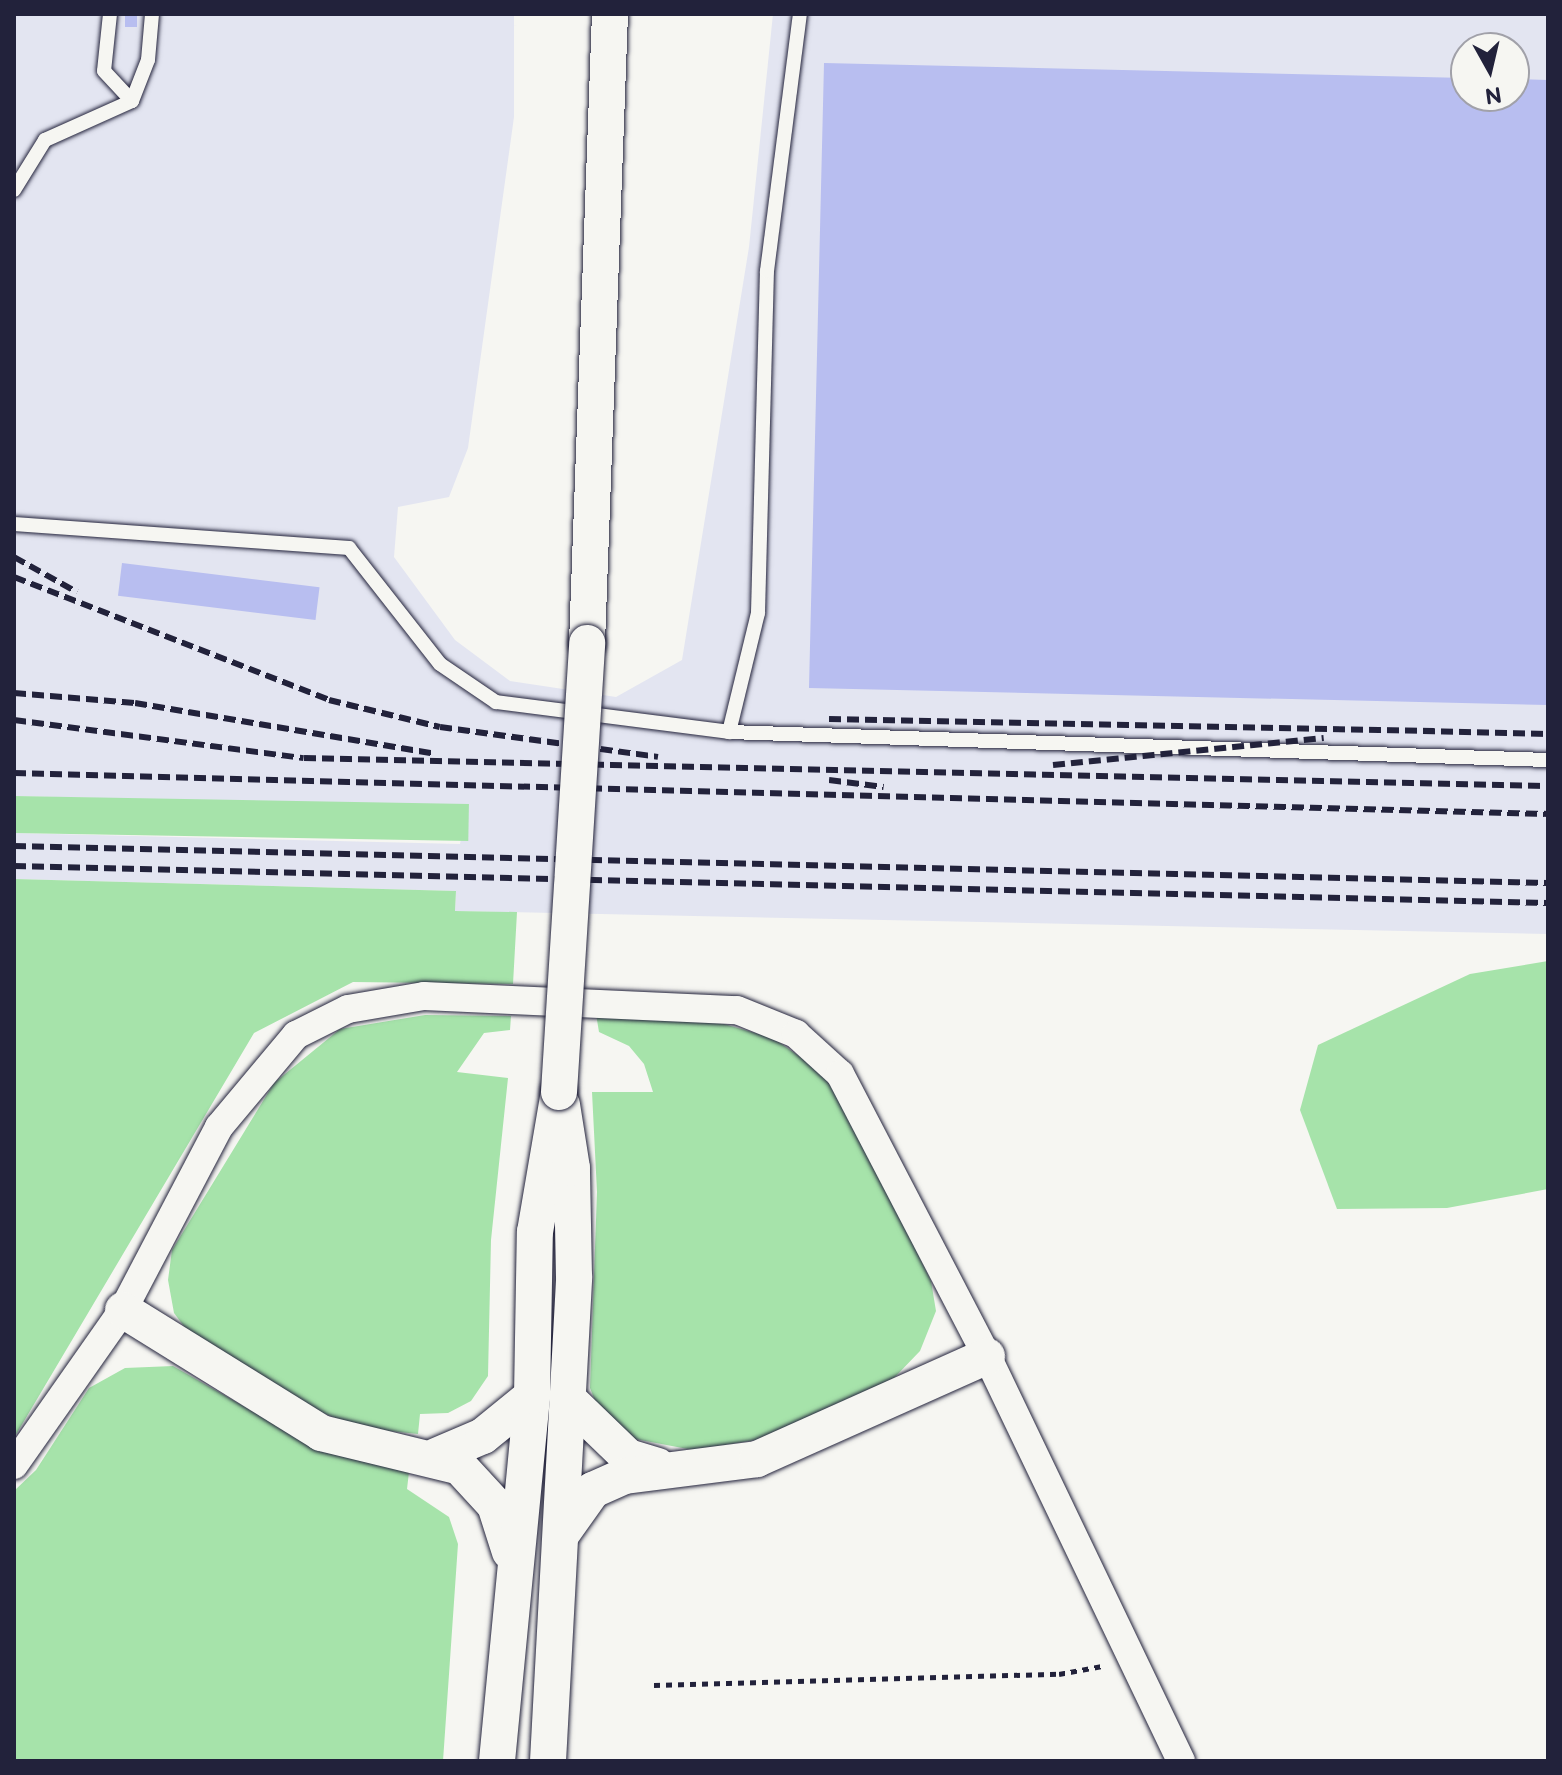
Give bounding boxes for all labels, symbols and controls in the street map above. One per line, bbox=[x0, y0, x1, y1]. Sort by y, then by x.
north arrow bbox=[1450, 32, 1530, 112]
text: N bbox=[1483, 80, 1503, 109]

